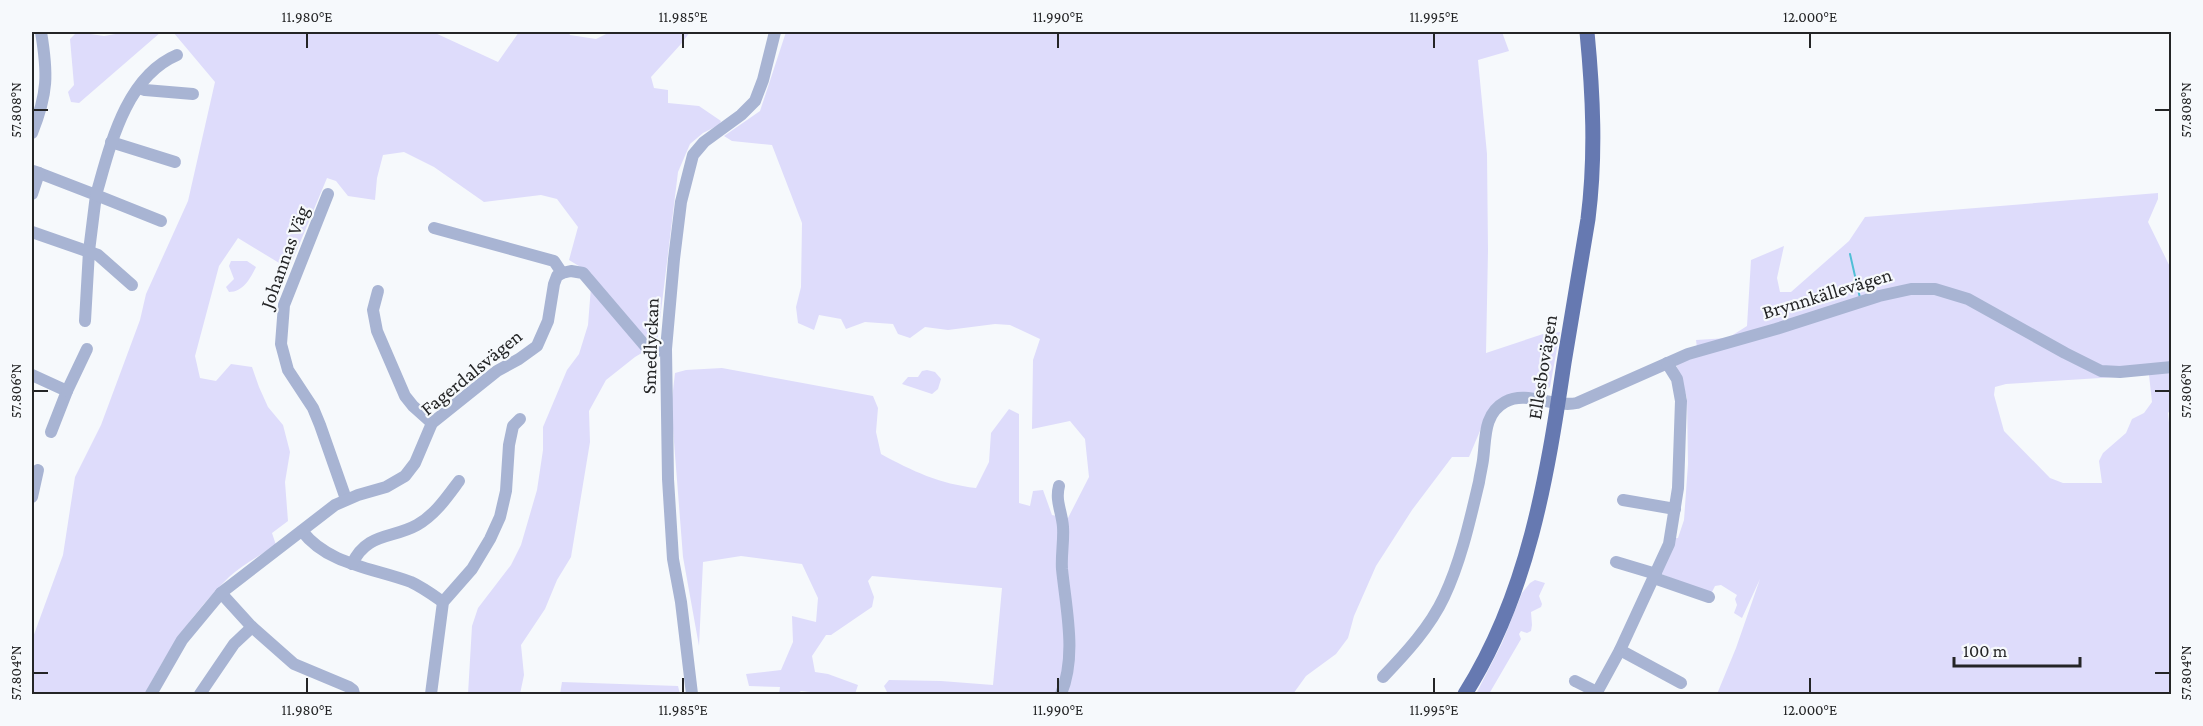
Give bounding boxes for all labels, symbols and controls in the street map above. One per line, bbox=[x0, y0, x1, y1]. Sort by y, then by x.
text: 11.980°E bbox=[282, 9, 333, 25]
text: 11.985°E bbox=[658, 9, 708, 25]
text: 11.990°E bbox=[1033, 9, 1083, 25]
text: 11.995°E bbox=[1410, 9, 1458, 25]
text: 12.000°E bbox=[1783, 9, 1837, 25]
text: 57.808°N bbox=[8, 82, 24, 138]
text: 57.808°N bbox=[2178, 82, 2194, 138]
street label: Johannas Väg bbox=[255, 202, 314, 314]
street label: Brynnkällevägen bbox=[1760, 263, 1895, 324]
street label: Smedlyckan bbox=[637, 297, 664, 395]
street label: Ellesbovägen bbox=[1523, 313, 1562, 421]
street label: Fagerdalsvägen bbox=[416, 324, 527, 420]
text: 57.806°N bbox=[8, 363, 24, 419]
text: 57.806°N bbox=[2178, 363, 2194, 419]
scale bar bbox=[1954, 630, 2080, 668]
text: 100 m bbox=[1963, 641, 2008, 661]
text: 57.804°N bbox=[8, 645, 24, 701]
text: 57.804°N bbox=[2178, 645, 2194, 701]
text: 11.980°E bbox=[282, 702, 333, 718]
text: 11.985°E bbox=[658, 702, 708, 718]
text: 11.990°E bbox=[1033, 702, 1083, 718]
text: 11.995°E bbox=[1410, 702, 1458, 718]
text: 12.000°E bbox=[1783, 702, 1837, 718]

